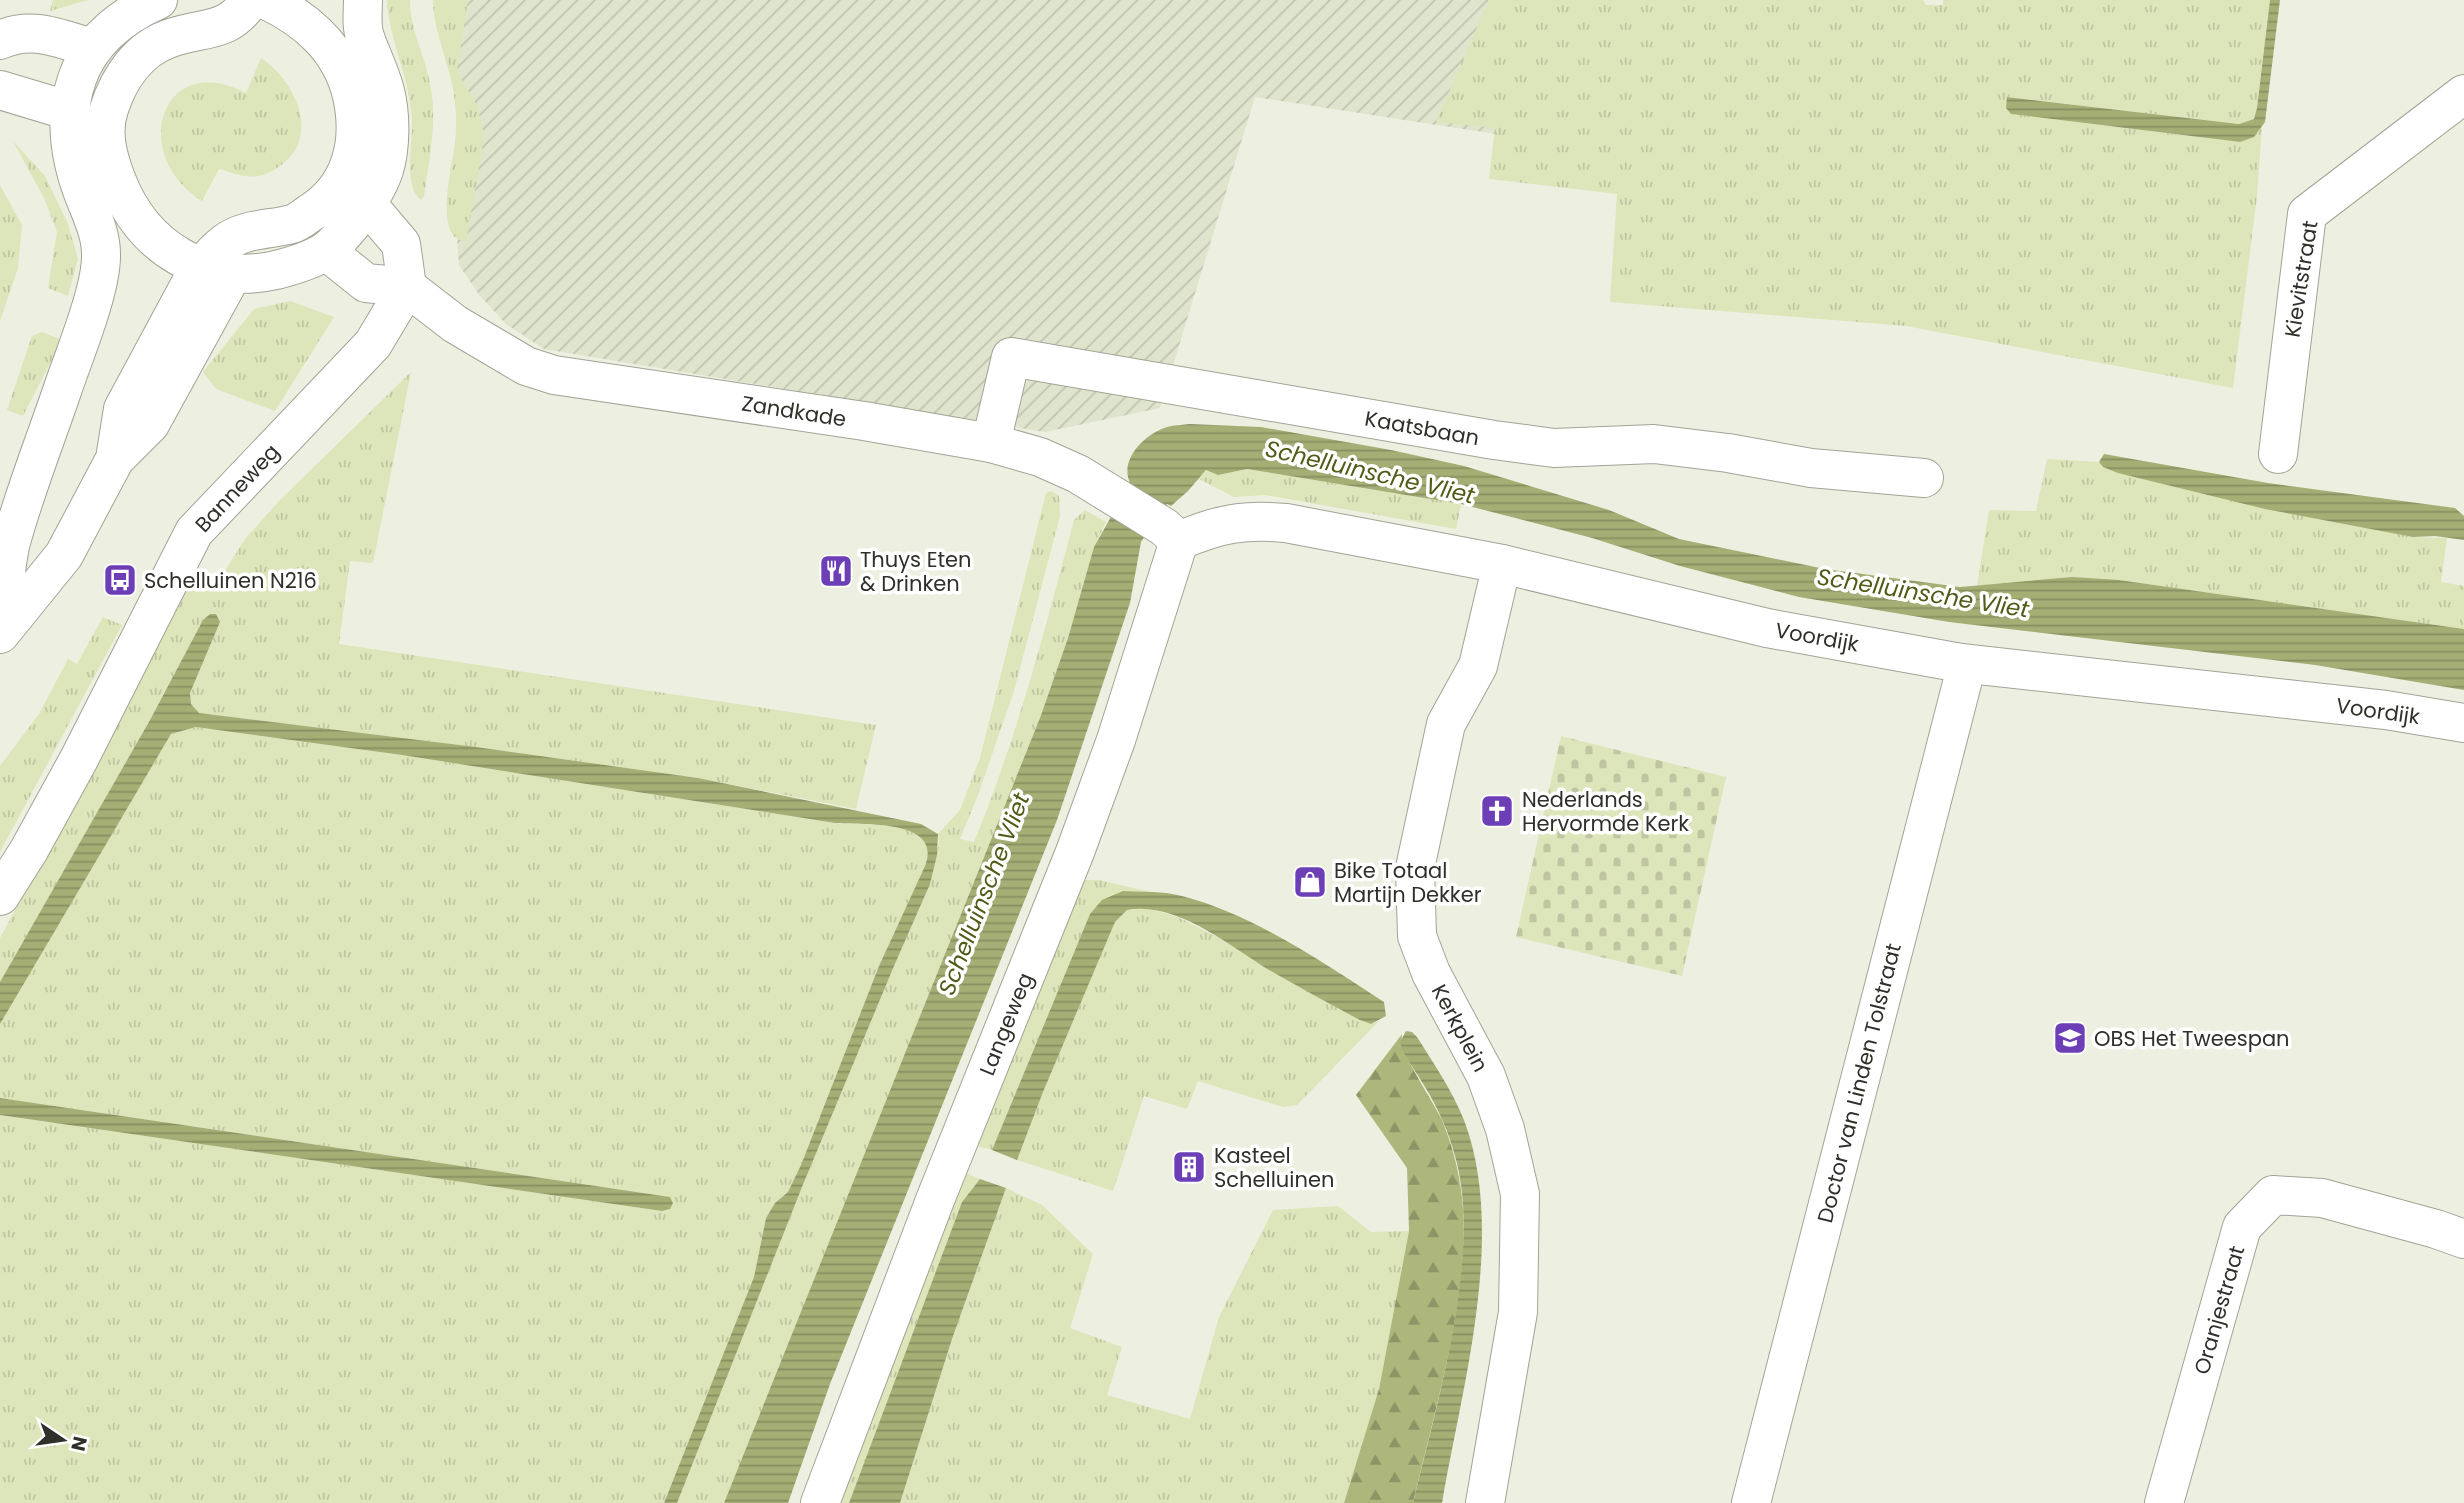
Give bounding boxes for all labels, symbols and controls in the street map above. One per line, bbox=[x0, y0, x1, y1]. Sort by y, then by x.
street label: Kievitstraat bbox=[2277, 219, 2325, 339]
street label: Zandkade bbox=[740, 388, 848, 434]
street label: Kaatsbaan bbox=[1363, 404, 1481, 452]
water label: Schelluinsche Vliet bbox=[1262, 432, 1478, 512]
street label: Banneweg bbox=[188, 437, 286, 539]
place label: Thuys Eten & Drinken bbox=[860, 545, 972, 598]
restaurant icon: Thuys Eten & Drinken bbox=[817, 552, 855, 590]
water label: Schelluinsche Vliet bbox=[1815, 560, 2032, 626]
bus stop icon: Schelluinen N216 bbox=[101, 561, 139, 599]
place label: Schelluinen N216 bbox=[144, 566, 317, 595]
street label: Voordijk bbox=[1773, 615, 1861, 659]
street label: Voordijk bbox=[2334, 691, 2422, 731]
place label: Nederlands Hervormde Kerk bbox=[1522, 785, 1689, 838]
water label: Schelluinsche Vliet bbox=[931, 788, 1038, 1000]
church icon: Nederlands Hervormde Kerk bbox=[1478, 792, 1516, 830]
place label: Bike Totaal Martijn Dekker bbox=[1334, 856, 1482, 909]
shop icon: Bike Totaal Martijn Dekker bbox=[1291, 863, 1329, 901]
street label: Doctor van Linden Tolstraat bbox=[1810, 940, 1908, 1226]
street label: Langeweg bbox=[972, 968, 1040, 1080]
street label: Kerkplein bbox=[1425, 979, 1495, 1077]
school or university icon: OBS Het Tweespan bbox=[2051, 1019, 2089, 1057]
place label: OBS Het Tweespan bbox=[2094, 1024, 2290, 1053]
place label: Kasteel Schelluinen bbox=[1214, 1141, 1334, 1194]
building icon: Kasteel Schelluinen bbox=[1170, 1148, 1208, 1186]
street label: Oranjestraat bbox=[2187, 1242, 2251, 1378]
north arrow bbox=[28, 1405, 98, 1475]
text: N bbox=[64, 1434, 94, 1454]

